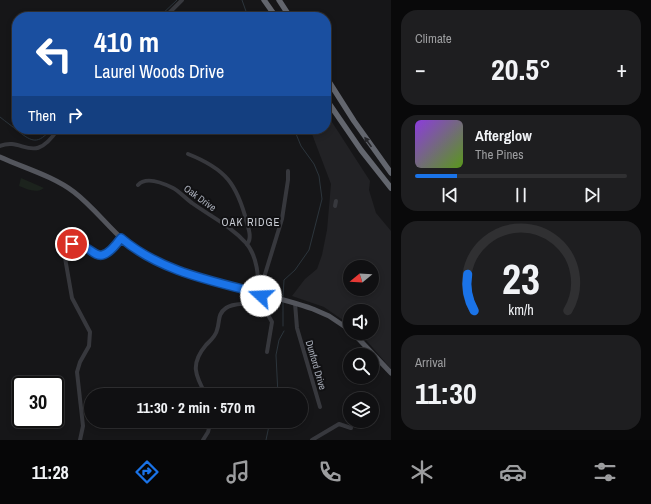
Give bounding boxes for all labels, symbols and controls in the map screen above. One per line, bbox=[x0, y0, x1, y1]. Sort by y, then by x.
text: 410 m bbox=[94, 23, 159, 61]
icon: left bbox=[28, 28, 80, 80]
text: Climate bbox=[415, 30, 452, 47]
text: 20.5° bbox=[491, 49, 551, 89]
text: − bbox=[415, 54, 426, 84]
text: + bbox=[616, 54, 627, 84]
text: Laurel Woods Drive bbox=[94, 59, 224, 84]
icon: right bbox=[64, 104, 86, 126]
text: Then bbox=[28, 105, 56, 126]
text: Afterglow bbox=[475, 125, 532, 146]
one-way arrow bbox=[364, 136, 372, 147]
text: The Pines bbox=[475, 146, 524, 163]
street label: Oak Drive bbox=[181, 182, 219, 214]
icon: previous bbox=[439, 184, 461, 206]
icon: pause bbox=[510, 184, 532, 206]
icon: next bbox=[581, 184, 603, 206]
district label: OAK RIDGE bbox=[221, 215, 281, 229]
pin bbox=[55, 227, 89, 261]
icon: arrive bbox=[61, 233, 83, 255]
text: 23 bbox=[502, 250, 540, 306]
north arrow bbox=[343, 260, 379, 296]
map controls bbox=[343, 260, 379, 428]
position arrow bbox=[240, 275, 282, 317]
text: km/h bbox=[508, 299, 534, 318]
button: sound bbox=[343, 304, 379, 340]
street label: Dunford Drive bbox=[303, 339, 329, 392]
button: search bbox=[343, 348, 379, 384]
text: Arrival bbox=[415, 354, 446, 371]
text: 11:30 bbox=[415, 373, 477, 413]
speed limit sign: 30 bbox=[12, 376, 64, 428]
button: layers bbox=[343, 392, 379, 428]
text: 11:30 · 2 min · 570 m bbox=[137, 397, 255, 418]
icon: directions bbox=[133, 458, 161, 486]
icon: music bbox=[224, 458, 252, 486]
icon: phone bbox=[316, 458, 344, 486]
icon: climate bbox=[408, 458, 436, 486]
icon: car bbox=[499, 458, 527, 486]
icon: filters bbox=[591, 458, 619, 486]
text: 11:28 bbox=[32, 460, 69, 485]

